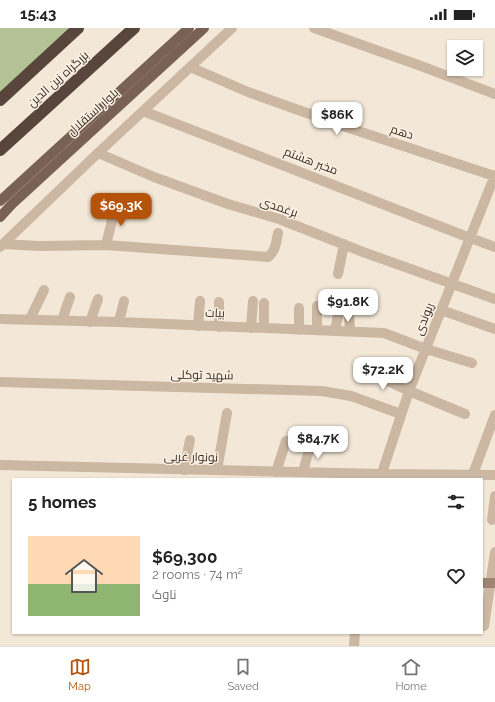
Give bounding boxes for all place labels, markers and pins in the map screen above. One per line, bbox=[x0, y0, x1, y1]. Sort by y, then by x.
pin: $86K bbox=[313, 102, 361, 136]
pin: $69.3K bbox=[88, 193, 154, 227]
pin: $91.8K bbox=[315, 289, 381, 323]
pin: $72.2K bbox=[350, 357, 416, 391]
pin: $84.7K bbox=[285, 426, 351, 460]

